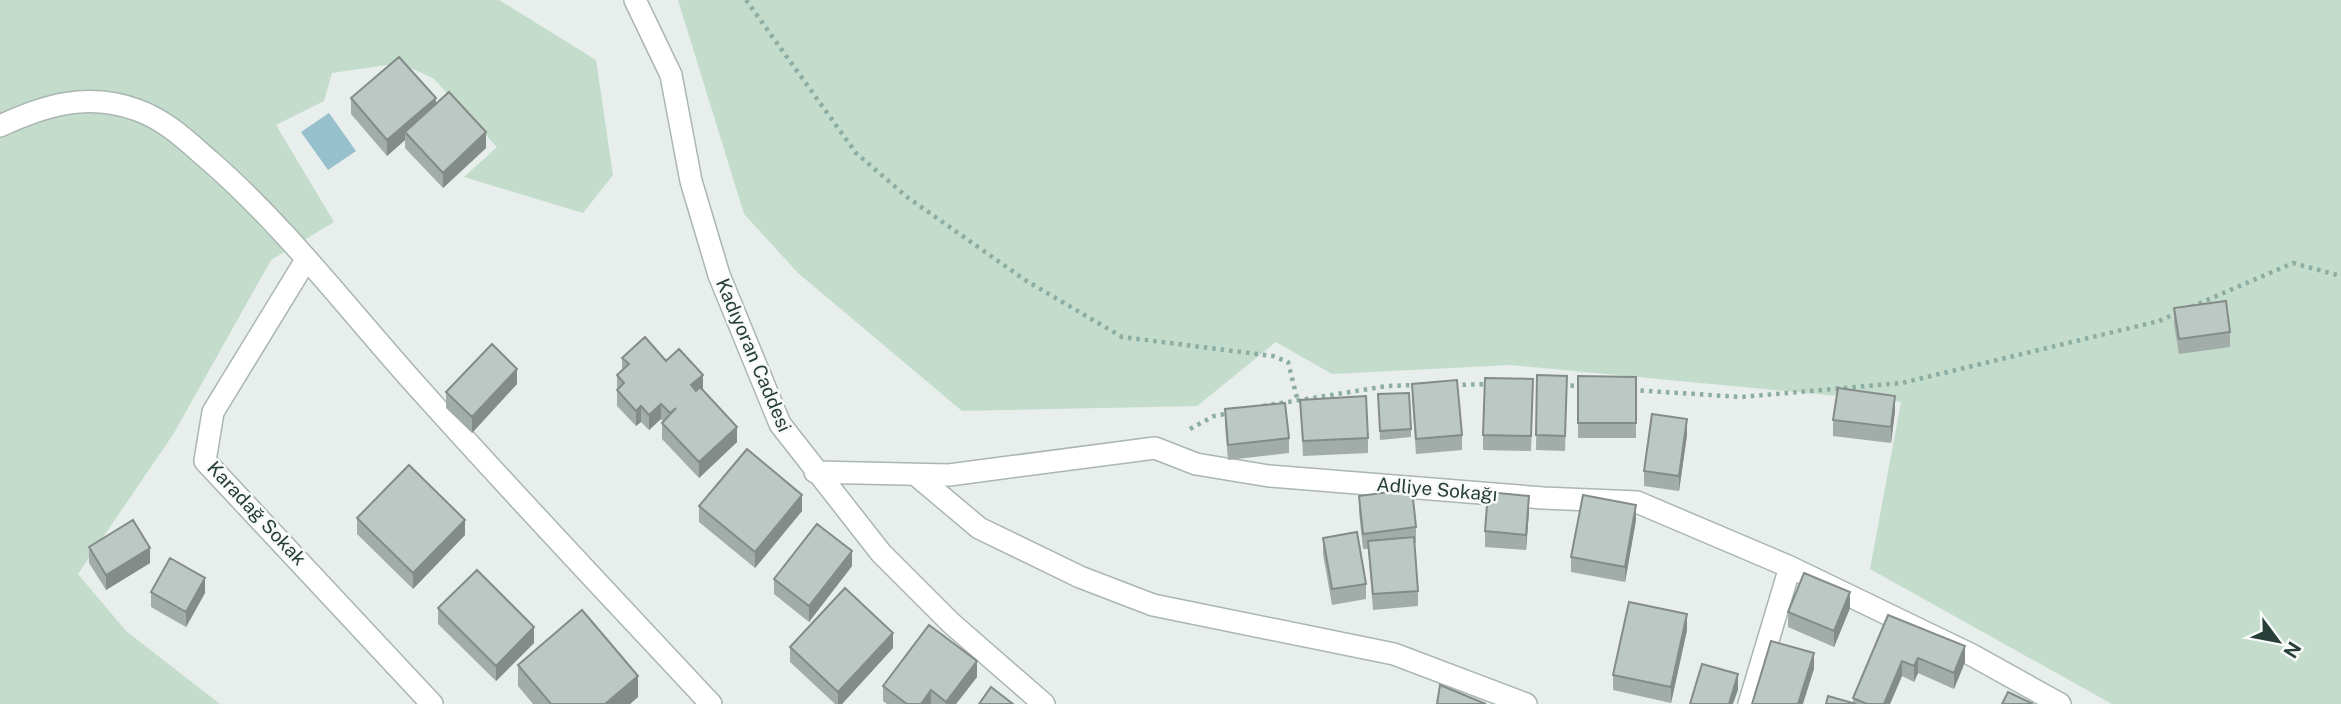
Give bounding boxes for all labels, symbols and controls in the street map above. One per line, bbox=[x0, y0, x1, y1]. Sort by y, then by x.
street label: Kadıyoran Caddesi bbox=[712, 275, 796, 435]
street label: Karadağ Sokak bbox=[203, 456, 311, 570]
street label: Adliye Sokağı bbox=[1376, 473, 1498, 505]
north arrow bbox=[2243, 606, 2313, 676]
text: N bbox=[2279, 638, 2306, 662]

